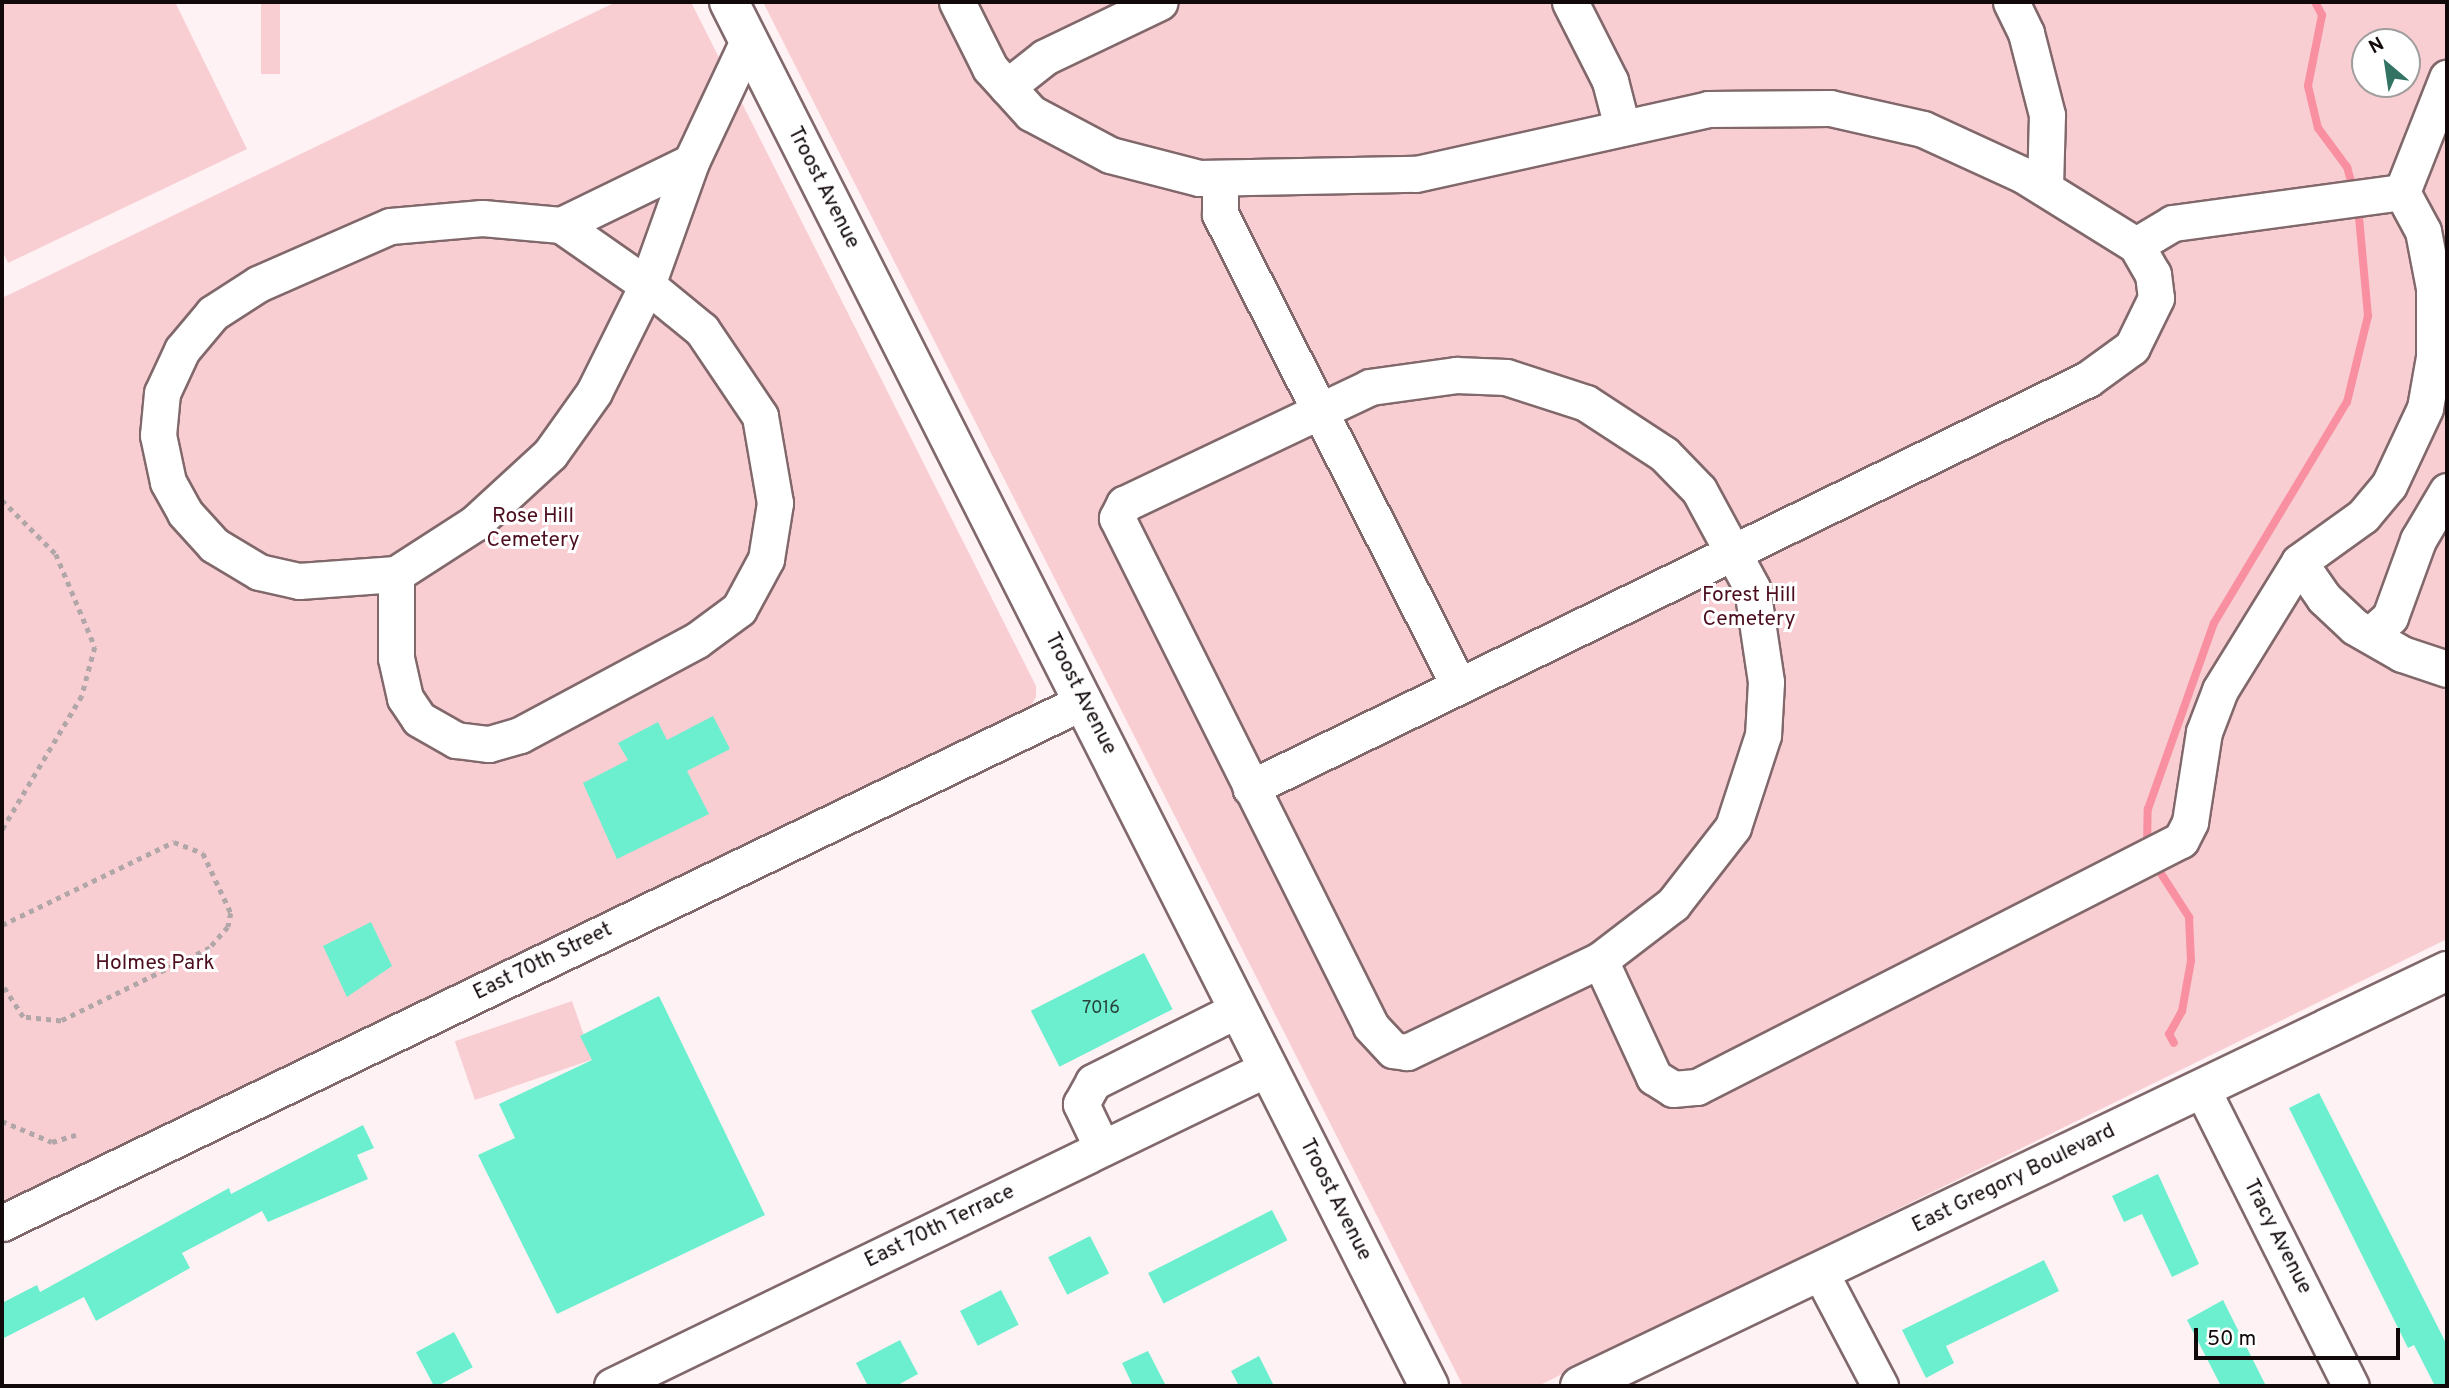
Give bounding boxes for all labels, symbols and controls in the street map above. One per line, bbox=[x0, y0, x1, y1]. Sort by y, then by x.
north arrow bbox=[2351, 28, 2421, 98]
text: N bbox=[2365, 33, 2389, 60]
street label: Troost Avenue bbox=[781, 122, 865, 254]
park label: Rose Hill Cemetery bbox=[486, 504, 580, 554]
park label: Forest Hill Cemetery bbox=[1702, 583, 1796, 633]
street label: Troost Avenue bbox=[1038, 628, 1122, 760]
street label: East 70th Street bbox=[469, 917, 617, 1007]
park label: Holmes Park bbox=[95, 951, 215, 977]
house number: 7016 bbox=[1082, 998, 1120, 1020]
street label: East Gregory Boulevard bbox=[1908, 1119, 2120, 1239]
street label: Troost Avenue bbox=[1293, 1134, 1377, 1266]
street label: Tracy Avenue bbox=[2237, 1175, 2317, 1299]
street label: East 70th Terrace bbox=[860, 1179, 1020, 1275]
scale bar bbox=[2197, 1314, 2404, 1358]
text: 50 m bbox=[2207, 1326, 2256, 1353]

